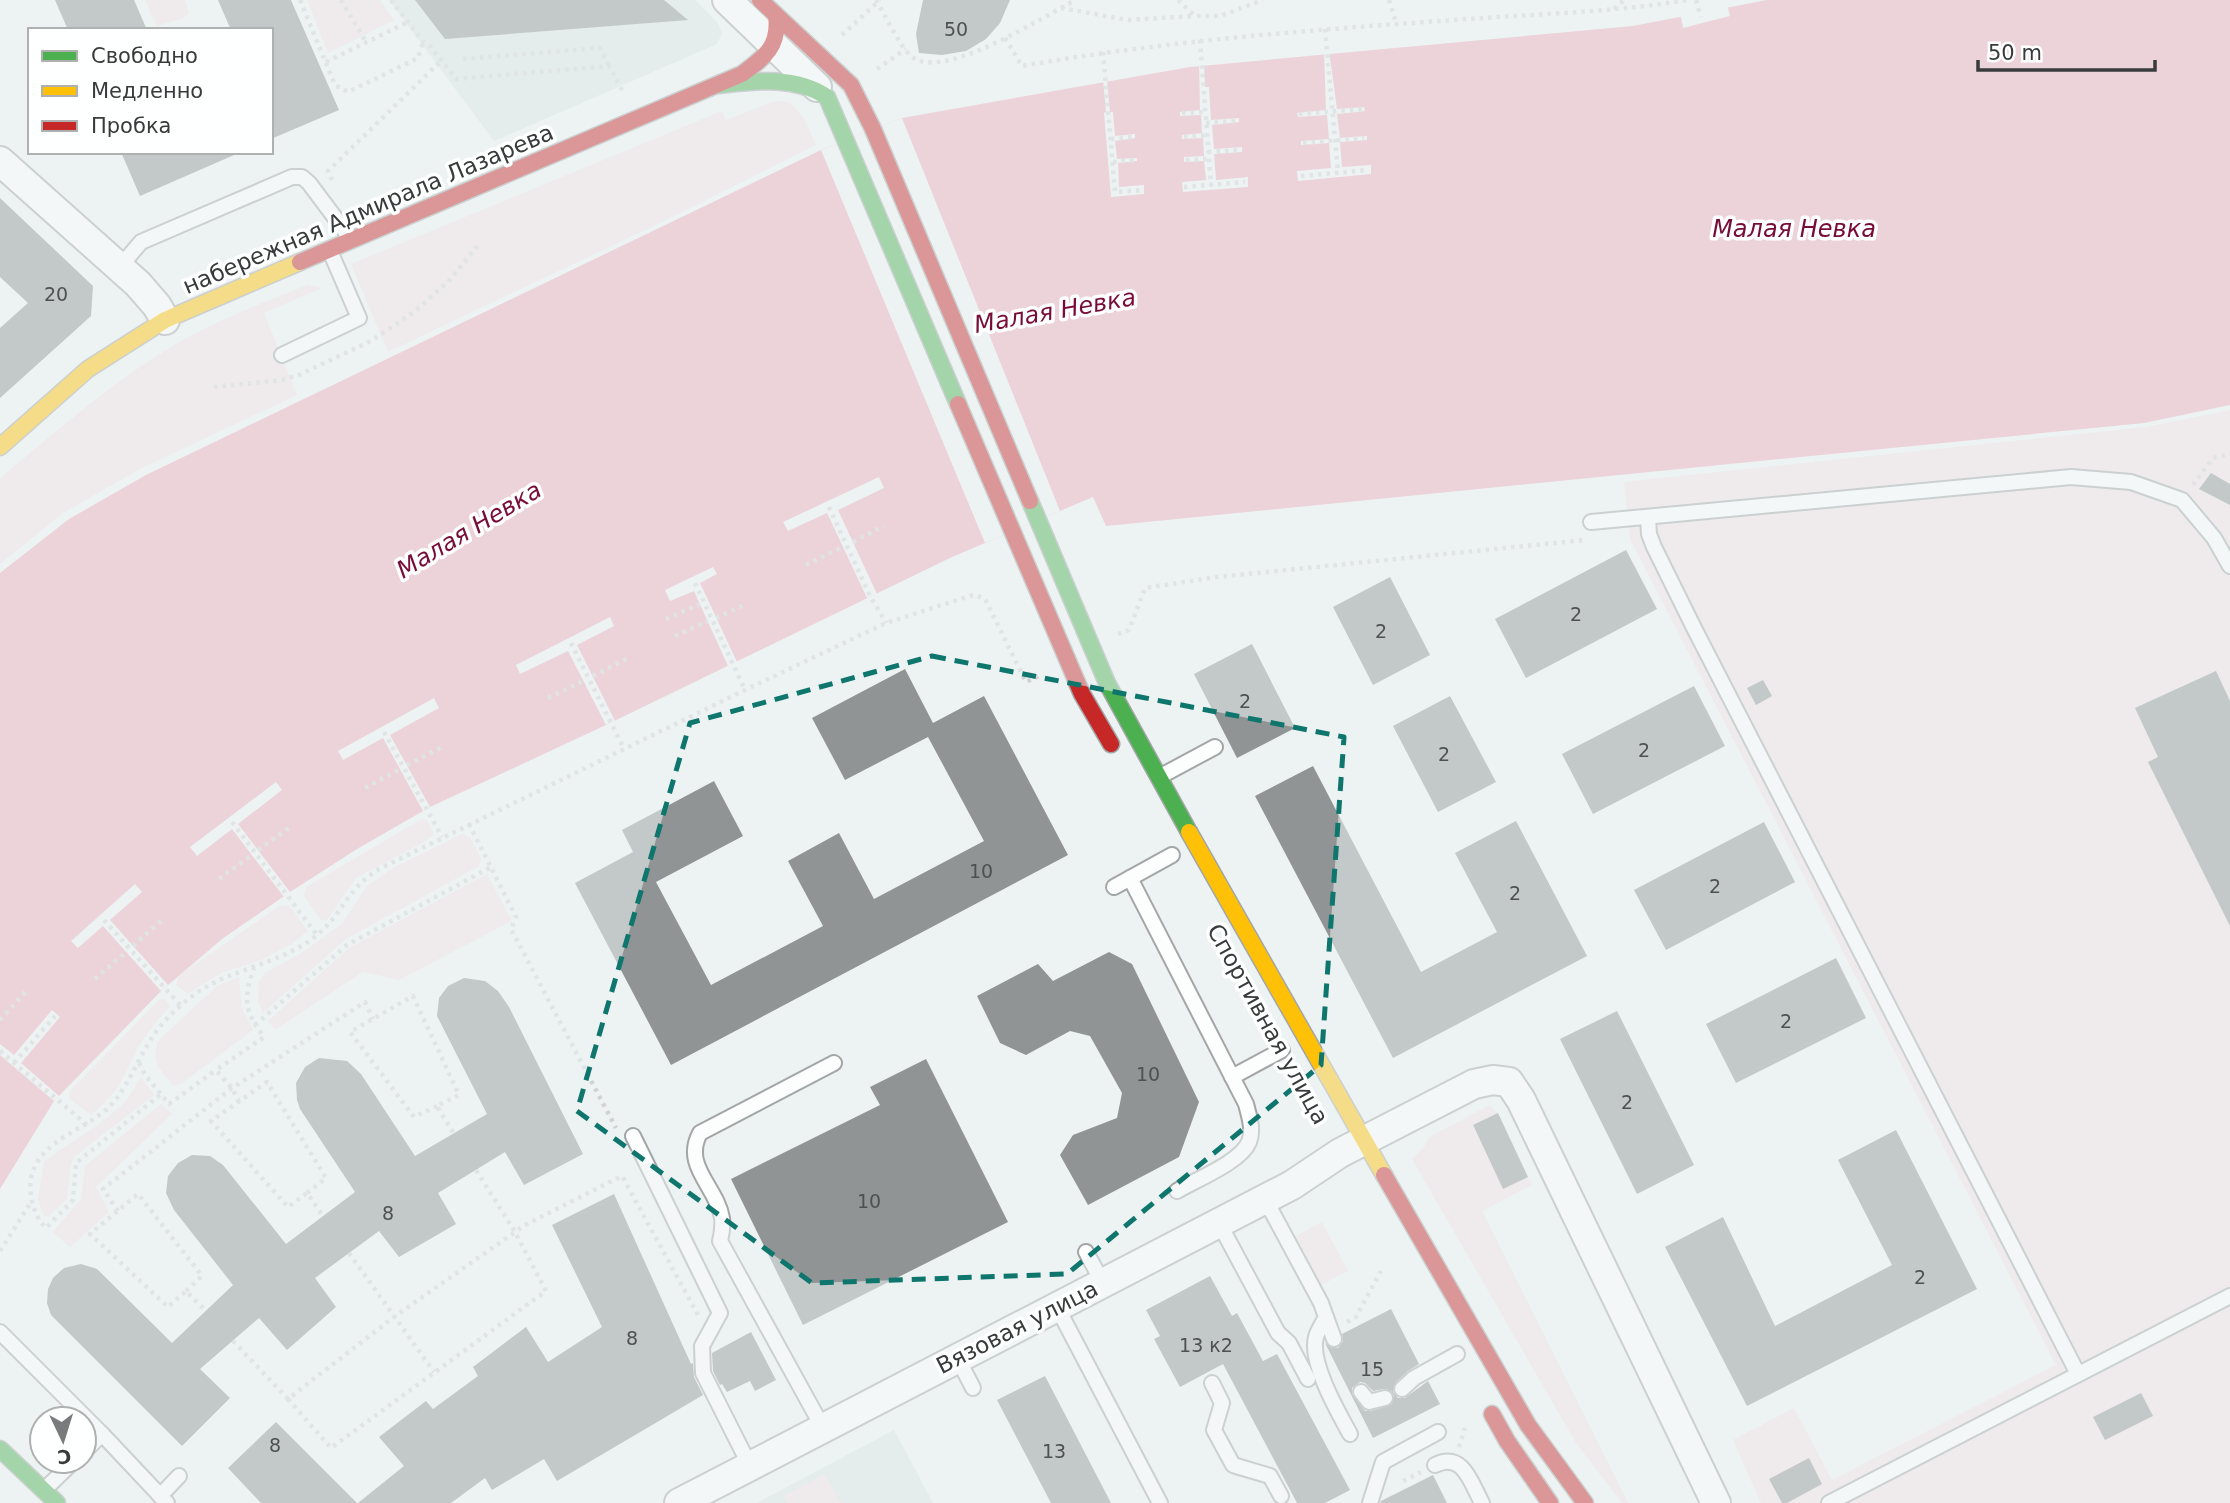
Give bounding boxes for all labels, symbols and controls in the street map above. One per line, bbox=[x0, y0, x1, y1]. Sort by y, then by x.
house number: 50 bbox=[944, 18, 968, 40]
legend bbox=[28, 28, 273, 154]
scale bar bbox=[1978, 28, 2155, 72]
text: 50 m bbox=[1988, 41, 2042, 65]
text: Свободно bbox=[91, 44, 198, 68]
text: Медленно bbox=[91, 79, 203, 103]
text: Пробка bbox=[91, 114, 171, 138]
street label: набережная Адмирала Лазарева bbox=[179, 119, 557, 299]
water label: Малая Невка bbox=[1712, 215, 1876, 243]
house number: 20 bbox=[44, 283, 68, 305]
water label: Малая Невка bbox=[972, 283, 1138, 339]
water label: Малая Невка bbox=[392, 476, 546, 584]
house number: 2 bbox=[1570, 603, 1582, 625]
house number: 2 bbox=[1375, 620, 1387, 642]
house number: 2 bbox=[1239, 690, 1251, 712]
house number: 2 bbox=[1638, 739, 1650, 761]
house number: 2 bbox=[1438, 743, 1450, 765]
house number: 10 bbox=[969, 860, 993, 882]
house number: 2 bbox=[1709, 875, 1721, 897]
house number: 2 bbox=[1509, 882, 1521, 904]
street label: Спортивная улица bbox=[1202, 919, 1334, 1129]
house number: 2 bbox=[1780, 1010, 1792, 1032]
house number: 10 bbox=[1136, 1063, 1160, 1085]
house number: 2 bbox=[1621, 1091, 1633, 1113]
house number: 10 bbox=[857, 1190, 881, 1212]
house number: 8 bbox=[382, 1202, 394, 1224]
house number: 2 bbox=[1914, 1266, 1926, 1288]
street label: Вязовая улица bbox=[932, 1275, 1102, 1379]
house number: 8 bbox=[626, 1327, 638, 1349]
house number: 13 к2 bbox=[1179, 1334, 1233, 1356]
house number: 15 bbox=[1360, 1358, 1384, 1380]
north arrow bbox=[28, 1405, 98, 1475]
house number: 8 bbox=[269, 1434, 281, 1456]
house number: 13 bbox=[1042, 1440, 1066, 1462]
text: С bbox=[56, 1445, 72, 1468]

